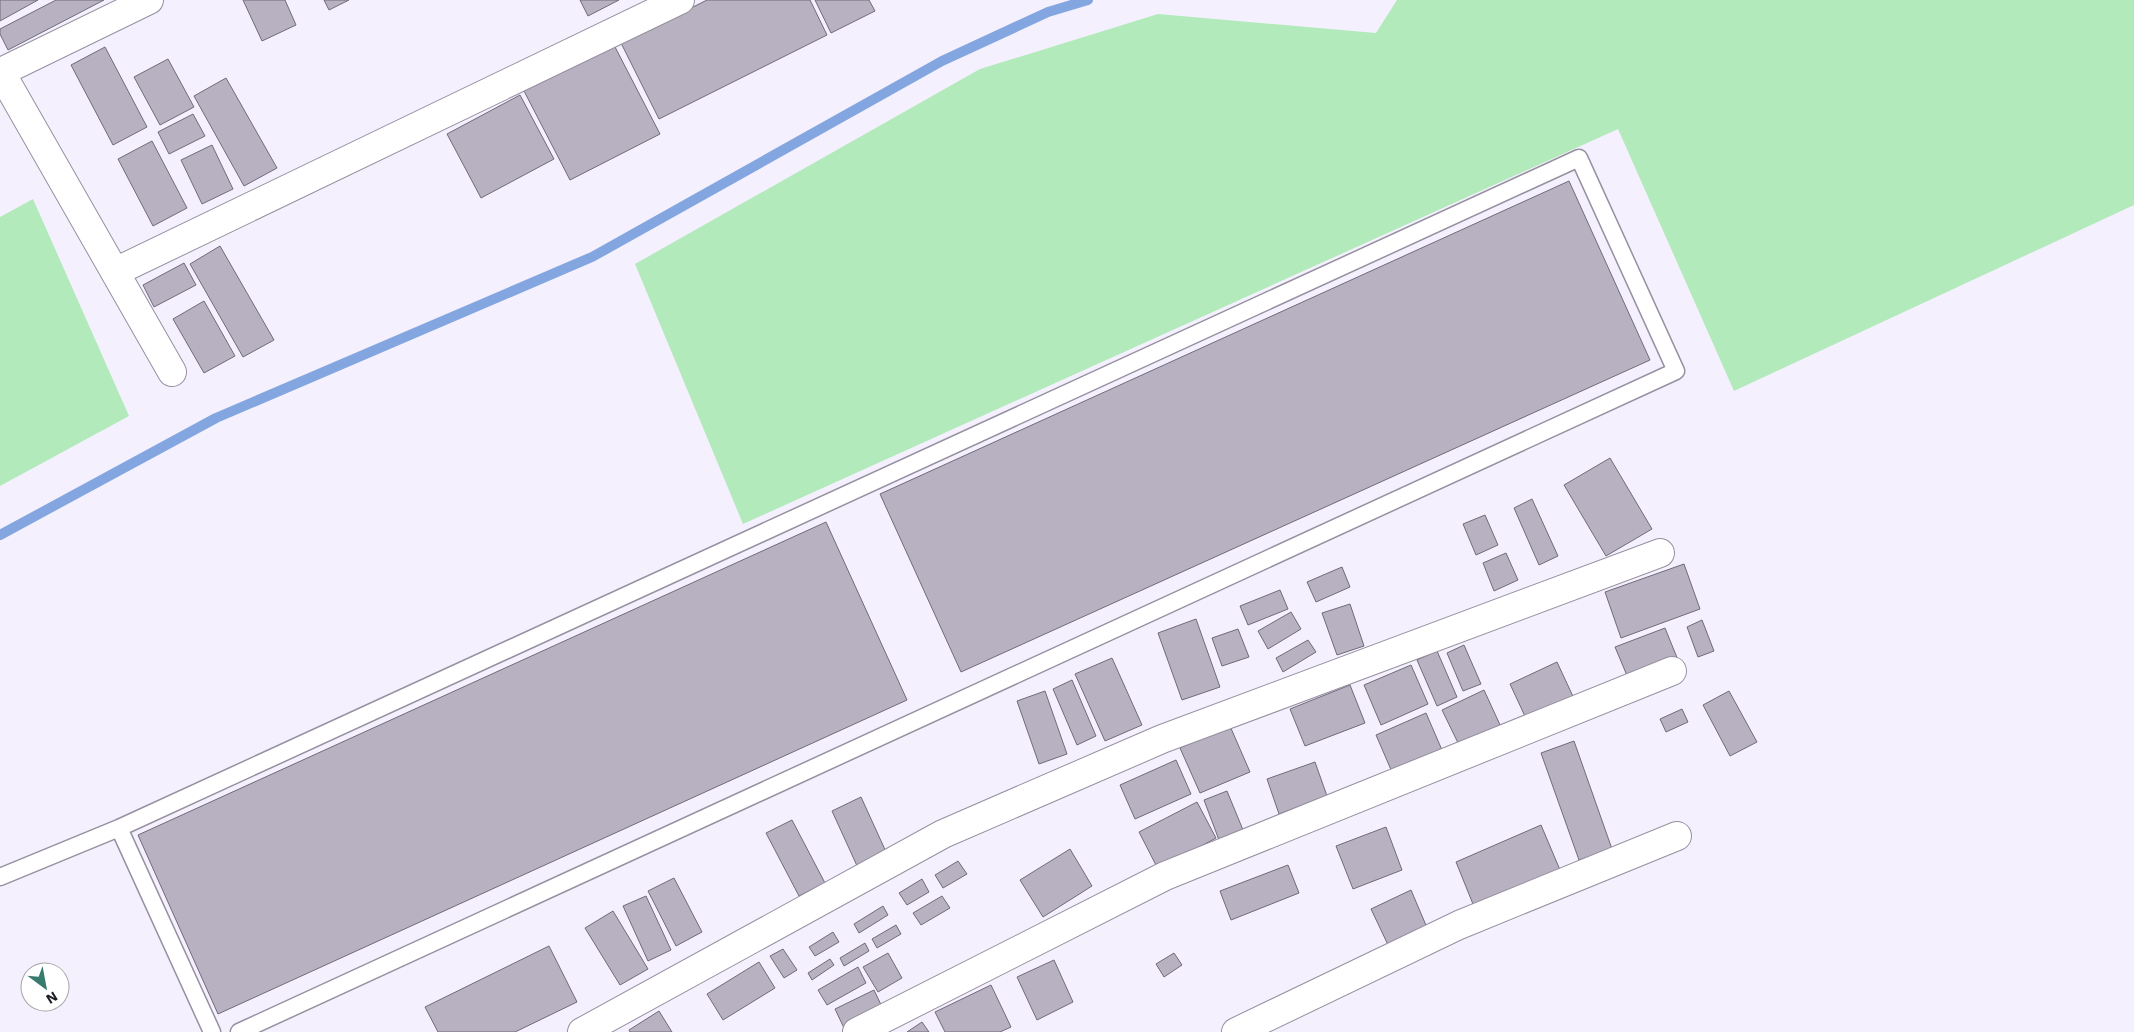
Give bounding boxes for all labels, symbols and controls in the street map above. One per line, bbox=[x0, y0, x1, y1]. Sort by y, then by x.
north arrow bbox=[20, 962, 70, 1012]
text: N bbox=[43, 988, 61, 1008]

